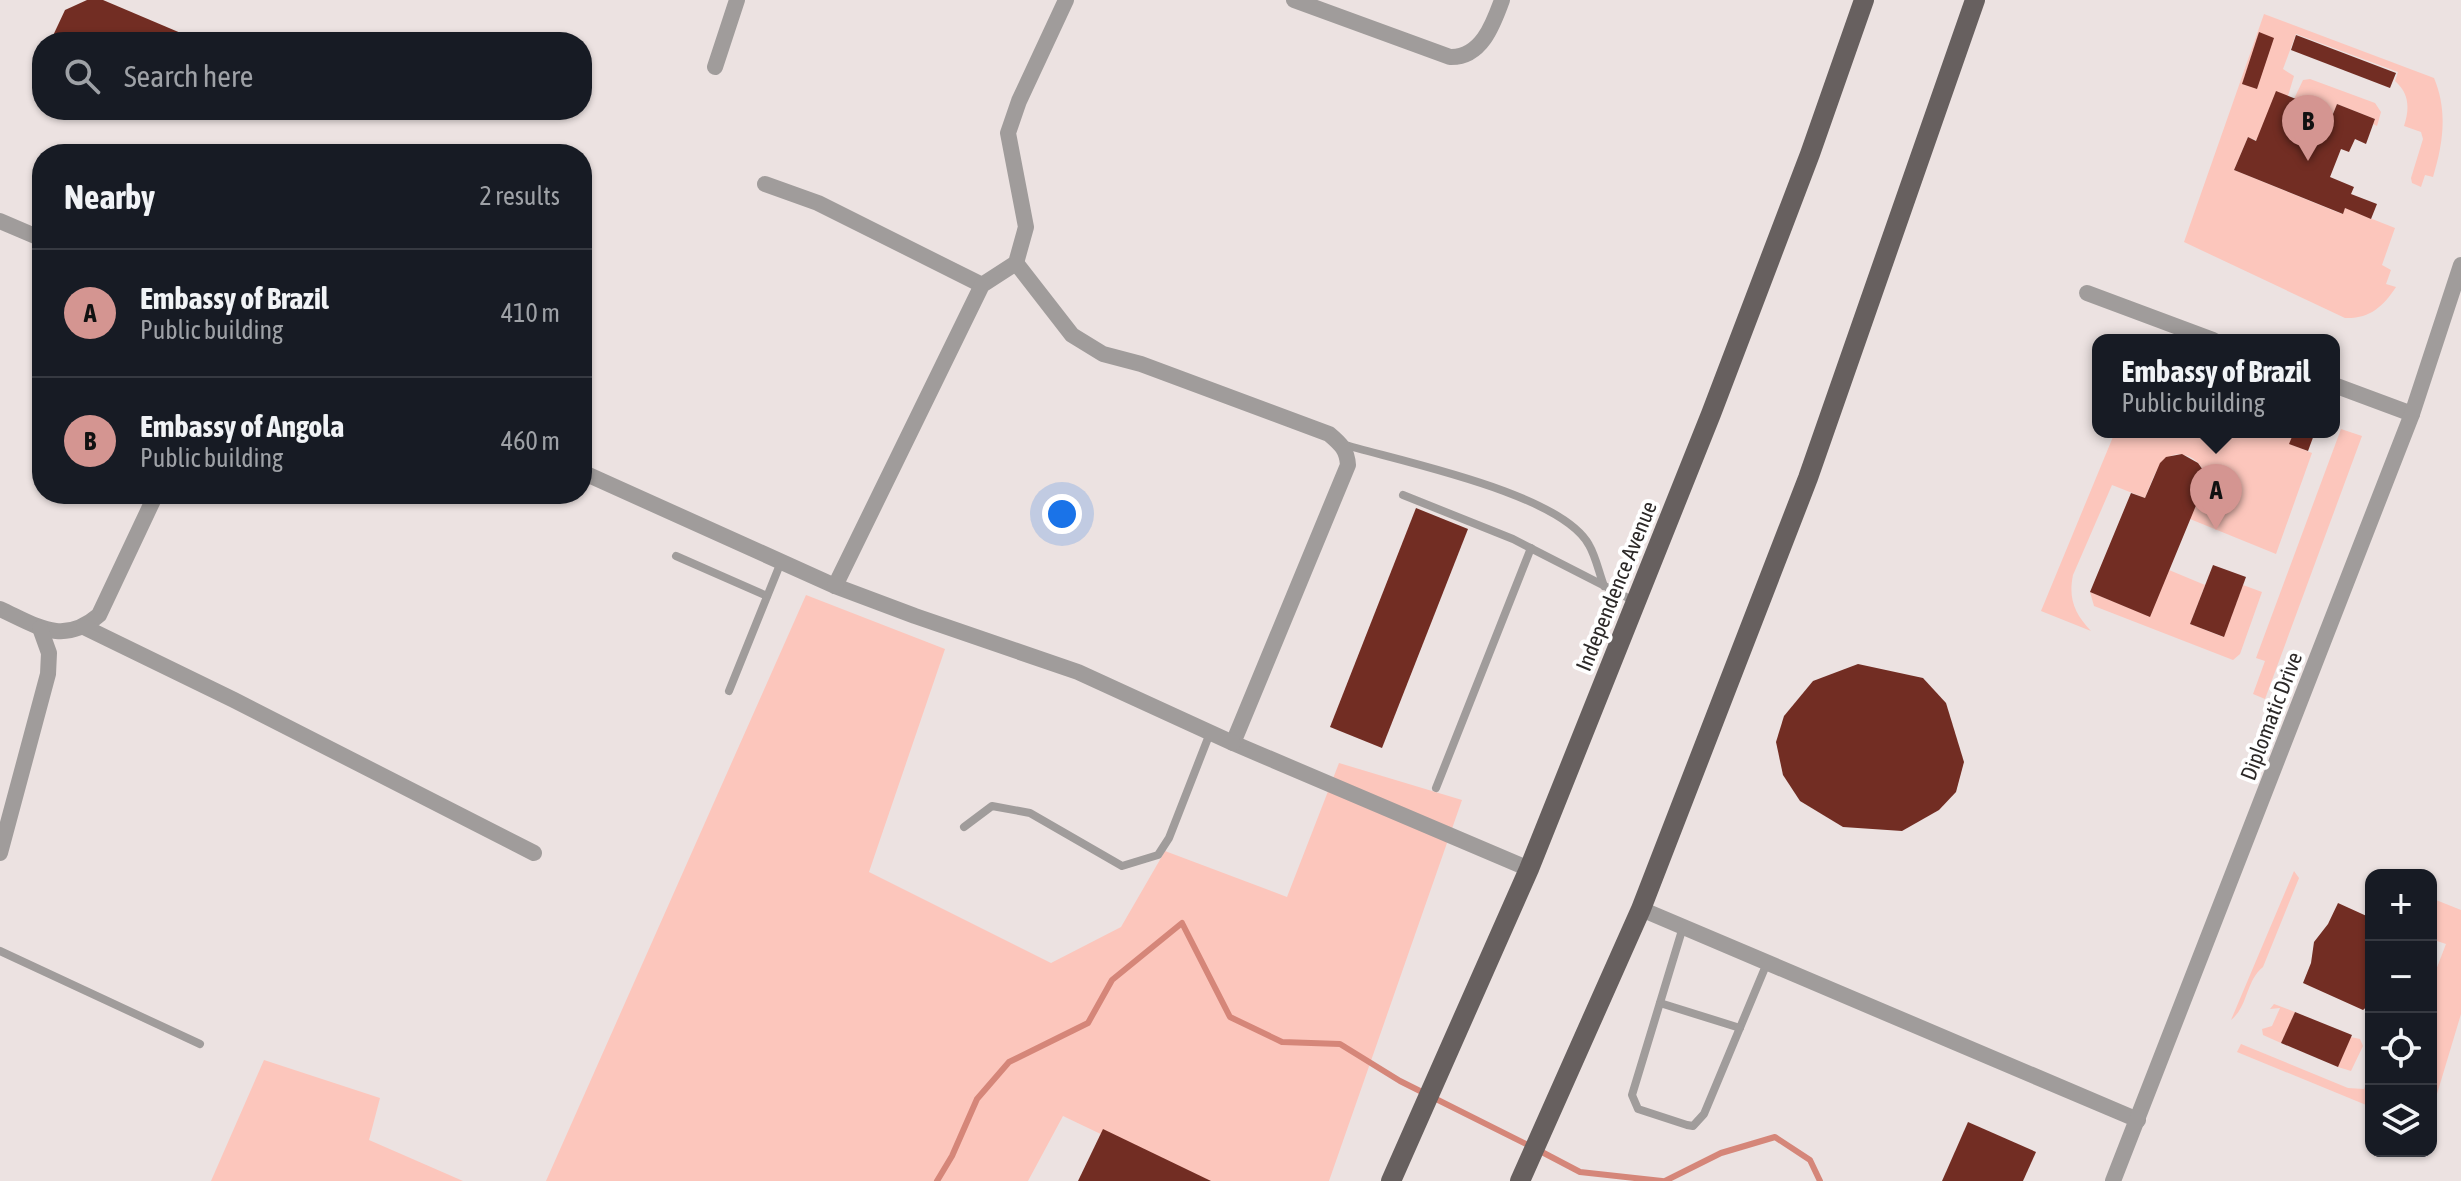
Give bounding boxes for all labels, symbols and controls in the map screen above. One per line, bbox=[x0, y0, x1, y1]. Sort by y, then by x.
search box bbox=[32, 32, 592, 120]
icon: search bbox=[60, 54, 104, 98]
text: Search here bbox=[124, 59, 253, 93]
pin: B bbox=[2282, 95, 2334, 161]
text: Nearby bbox=[64, 177, 155, 216]
text: 2 results bbox=[479, 181, 560, 211]
text: Embassy of Brazil bbox=[140, 281, 329, 315]
text: A bbox=[84, 298, 96, 328]
text: 410 m bbox=[501, 298, 560, 328]
text: Public building bbox=[140, 315, 283, 345]
popup bbox=[2092, 334, 2340, 438]
text: Embassy of Brazil bbox=[2122, 354, 2310, 388]
text: Public building bbox=[2122, 388, 2265, 418]
text: Embassy of Angola bbox=[140, 409, 344, 443]
text: B bbox=[84, 426, 96, 456]
text: 460 m bbox=[501, 426, 560, 456]
text: Public building bbox=[140, 443, 283, 473]
pin: A bbox=[2190, 464, 2242, 530]
your location bbox=[1042, 494, 1082, 534]
street label: Independence Avenue bbox=[1570, 497, 1662, 675]
street label: Diplomatic Drive bbox=[2235, 648, 2307, 784]
map controls bbox=[2365, 869, 2437, 1157]
button: + bbox=[2365, 869, 2437, 941]
button: − bbox=[2365, 941, 2437, 1013]
button: locate bbox=[2365, 1013, 2437, 1085]
button: layers bbox=[2365, 1085, 2437, 1157]

